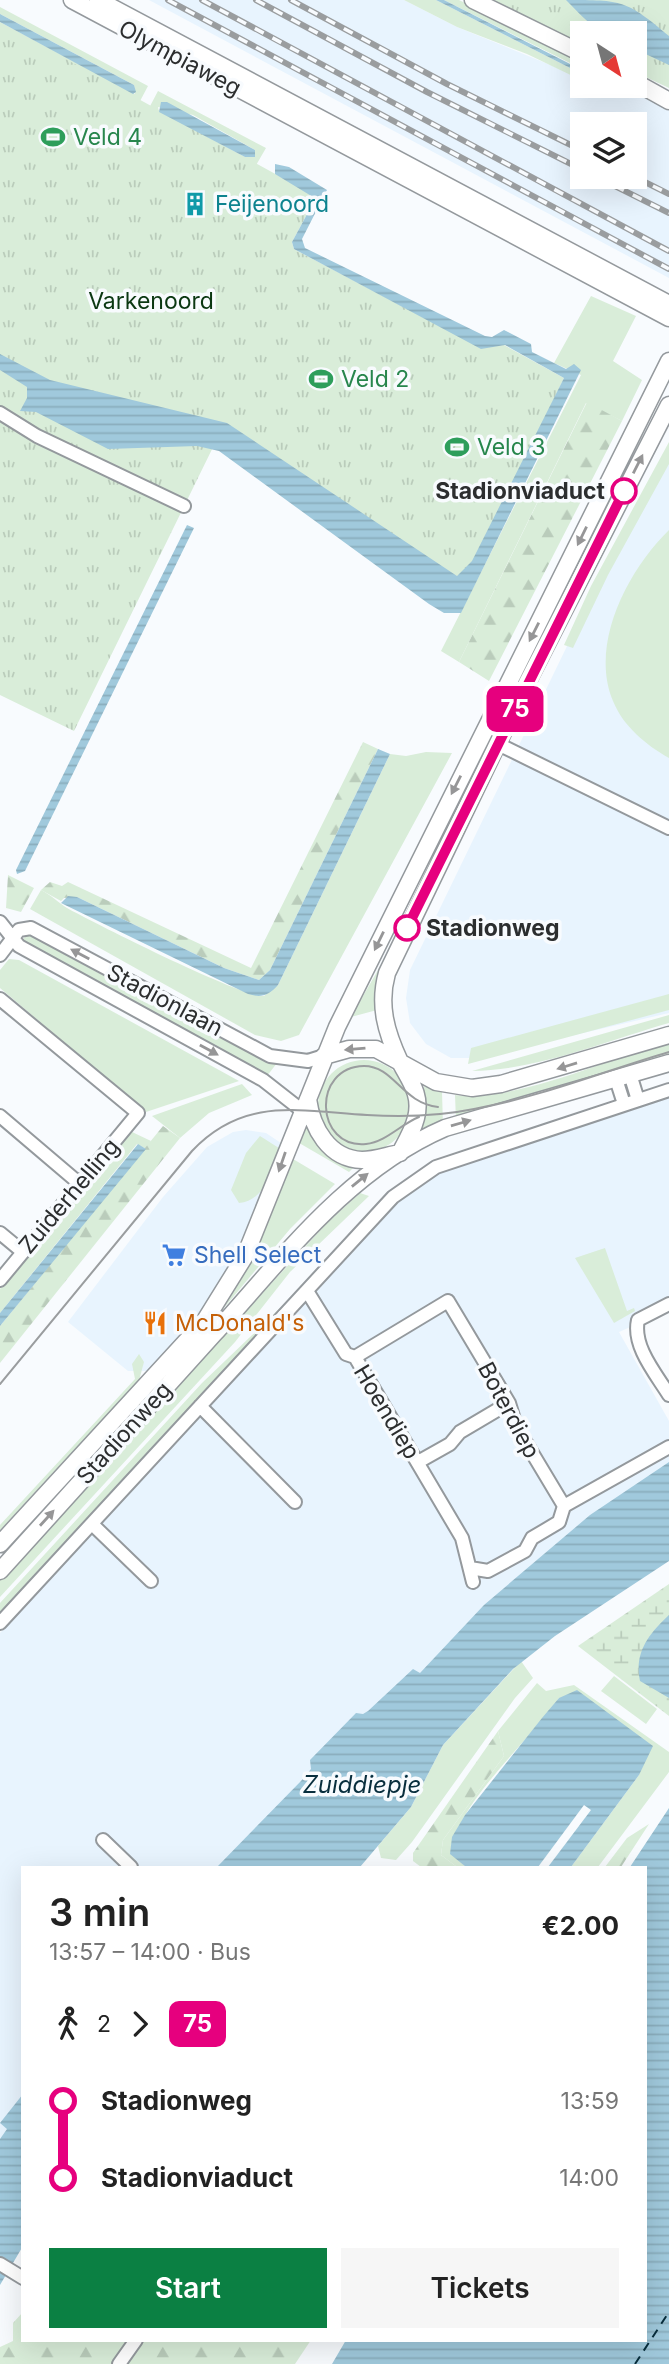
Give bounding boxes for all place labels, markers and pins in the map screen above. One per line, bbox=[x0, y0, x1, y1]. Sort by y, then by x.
sports icon: Veld 4 bbox=[39, 123, 67, 151]
place label: Veld 4 bbox=[73, 123, 142, 151]
building icon: Feijenoord bbox=[181, 190, 209, 218]
place label: Feijenoord bbox=[215, 190, 329, 218]
sports icon: Veld 2 bbox=[307, 365, 335, 393]
place label: Veld 2 bbox=[341, 365, 409, 393]
sports icon: Veld 3 bbox=[443, 433, 471, 461]
place label: Veld 3 bbox=[477, 433, 545, 461]
place label: Stadionviaduct bbox=[435, 477, 606, 505]
marker: Stadionviaduct bbox=[611, 478, 637, 504]
place label: Stadionweg bbox=[426, 914, 560, 942]
marker: Stadionweg bbox=[394, 915, 420, 941]
supermarket icon: Shell Select bbox=[160, 1241, 188, 1269]
place label: Shell Select bbox=[194, 1241, 322, 1269]
restaurant icon: McDonald's bbox=[141, 1309, 169, 1337]
place label: McDonald's bbox=[175, 1309, 305, 1337]

